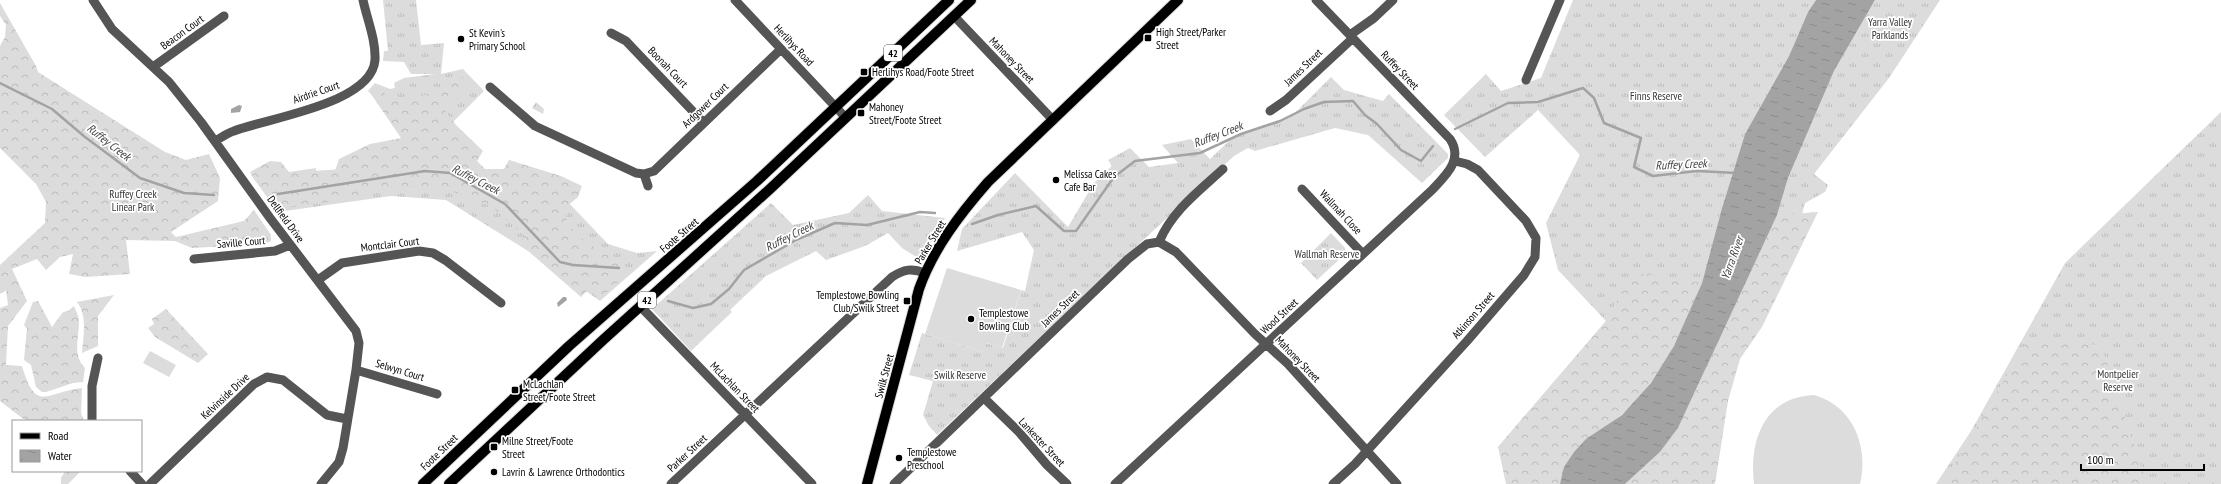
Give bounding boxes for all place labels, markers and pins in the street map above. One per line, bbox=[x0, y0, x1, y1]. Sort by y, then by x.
place label: High Street/Parker Street bbox=[1156, 25, 1226, 52]
place label: St Kevin's Primary School bbox=[469, 26, 526, 53]
marker: High Street/Parker Street bbox=[1143, 33, 1153, 43]
marker: St Kevin's Primary School bbox=[456, 34, 466, 44]
place label: Herlihys Road/Foote Street bbox=[872, 65, 974, 79]
marker: Herlihys Road/Foote Street bbox=[859, 67, 869, 77]
place label: Mahoney Street/Foote Street bbox=[869, 100, 942, 127]
marker: Mahoney Street/Foote Street bbox=[856, 108, 866, 118]
place label: Melissa Cakes Cafe Bar bbox=[1064, 167, 1117, 194]
marker: Melissa Cakes Cafe Bar bbox=[1051, 175, 1061, 185]
place label: Templestowe Bowling Club/Swilk Street bbox=[816, 288, 899, 315]
marker: Templestowe Bowling Club/Swilk Street bbox=[902, 296, 912, 306]
place label: Templestowe Bowling Club bbox=[979, 306, 1030, 333]
marker: Templestowe Bowling Club bbox=[966, 314, 976, 324]
place label: McLachlan Street/Foote Street bbox=[523, 377, 596, 404]
marker: McLachlan Street/Foote Street bbox=[510, 385, 520, 395]
place label: Milne Street/Foote Street bbox=[502, 434, 574, 461]
marker: Milne Street/Foote Street bbox=[489, 442, 499, 452]
place label: Templestowe Preschool bbox=[907, 445, 957, 472]
marker: Templestowe Preschool bbox=[894, 453, 904, 463]
place label: Lavrin & Lawrence Orthodontics bbox=[502, 465, 625, 479]
marker: Lavrin & Lawrence Orthodontics bbox=[489, 467, 499, 477]

